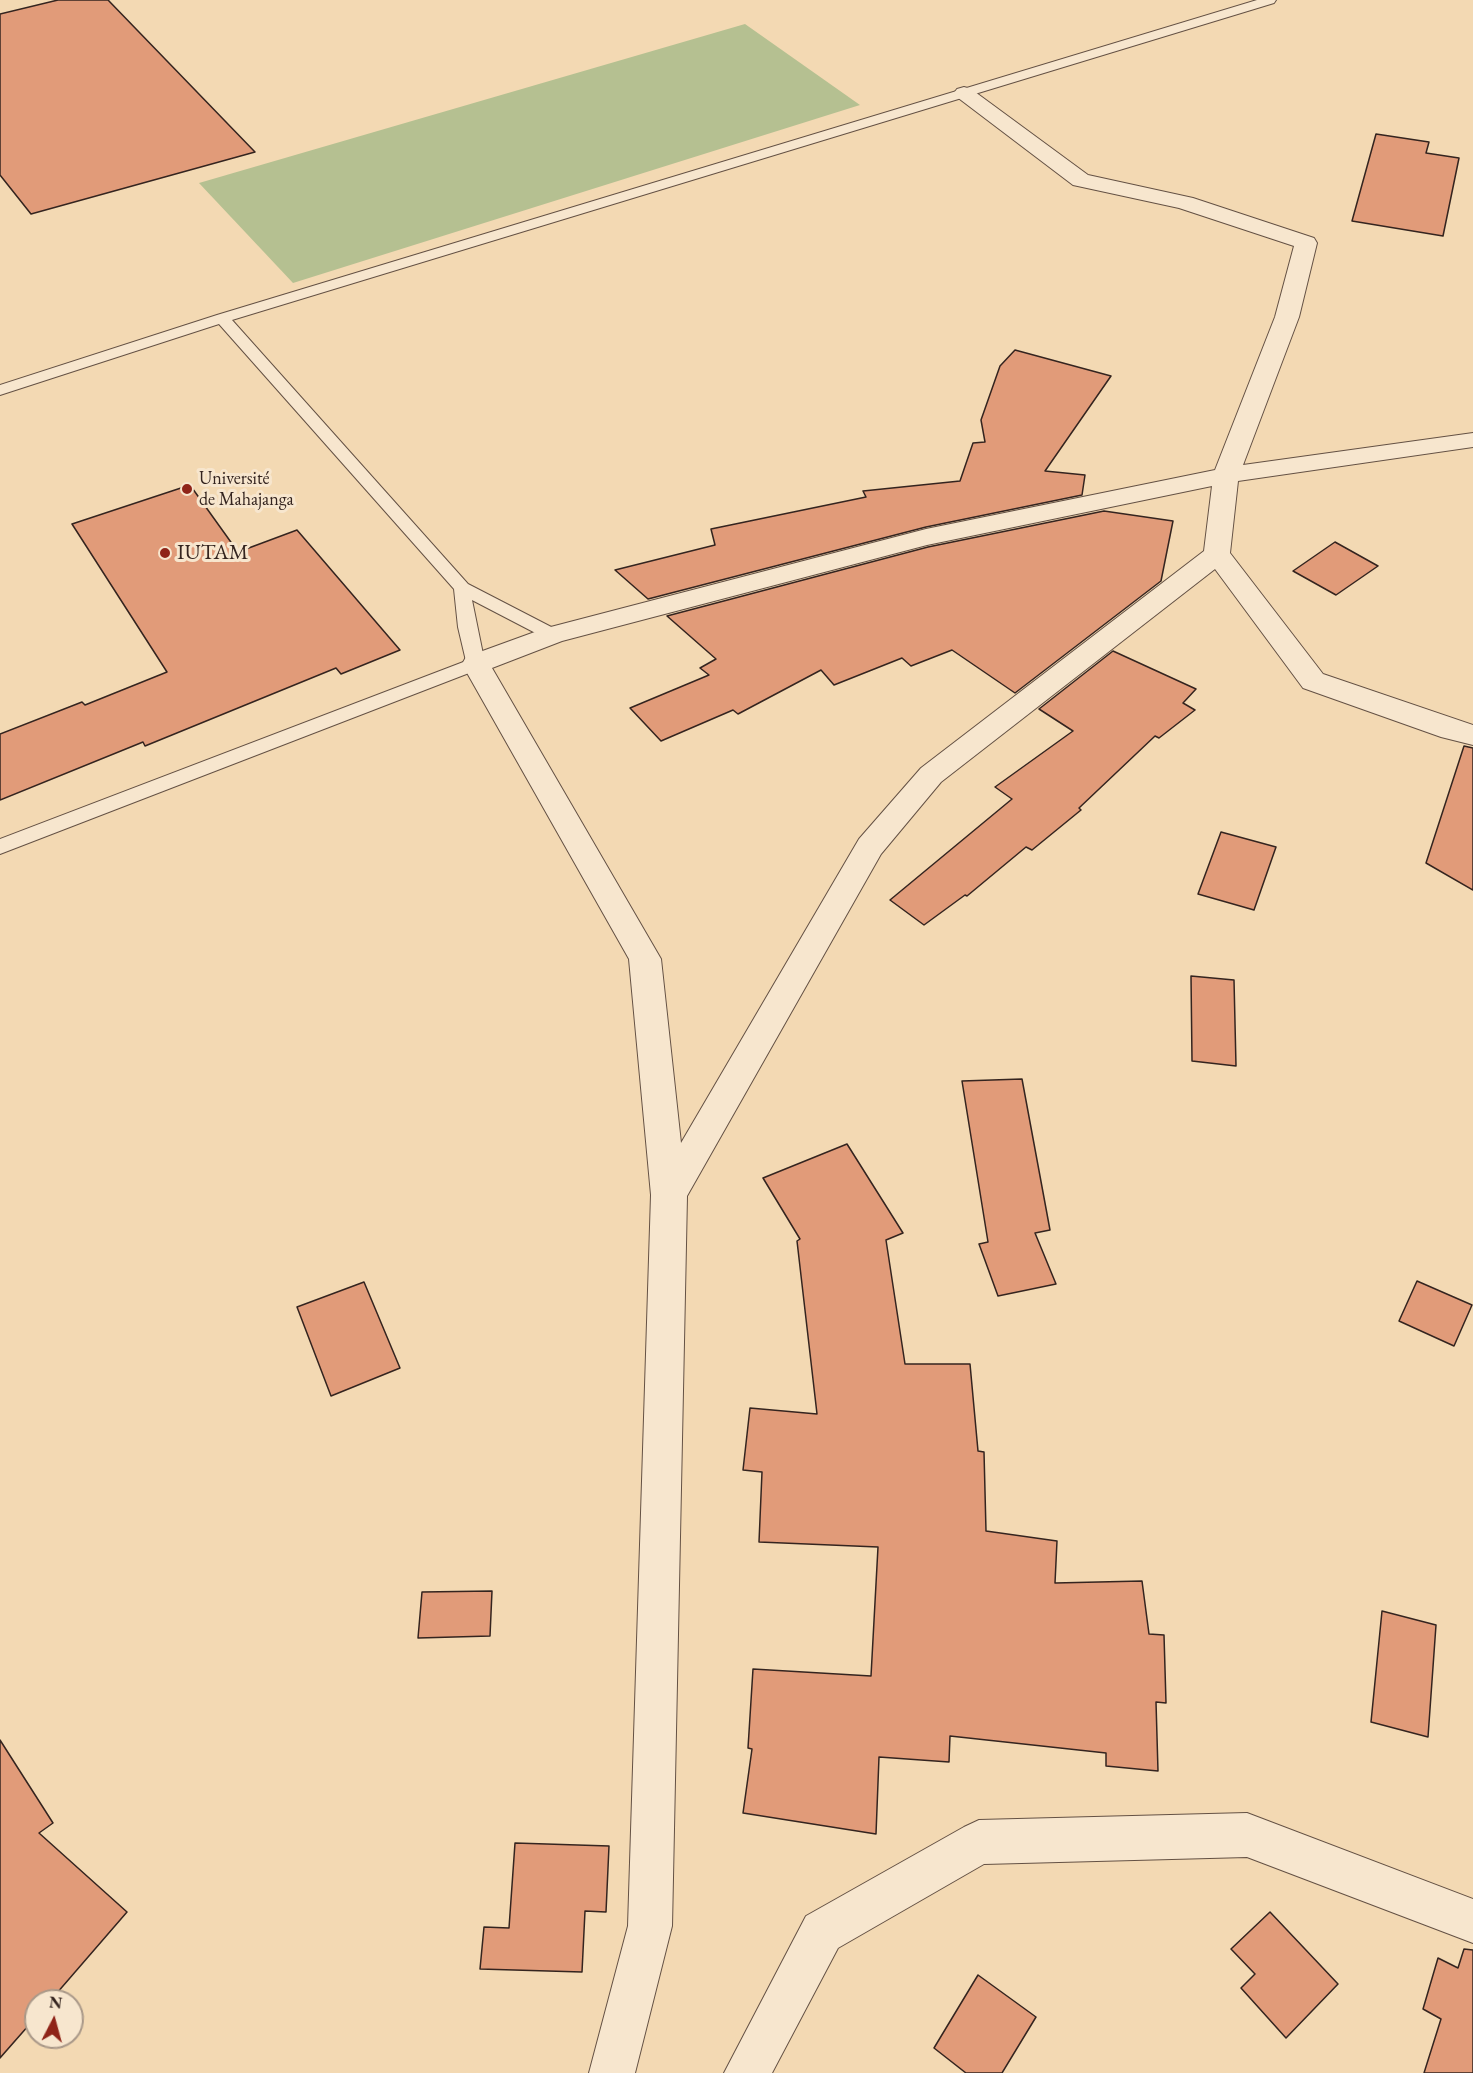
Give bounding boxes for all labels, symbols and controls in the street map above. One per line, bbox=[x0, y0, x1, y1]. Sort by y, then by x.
place label: Université de Mahajanga bbox=[199, 468, 294, 510]
marker: Université de Mahajanga bbox=[180, 482, 194, 496]
place label: IUTAM bbox=[177, 540, 249, 566]
marker: IUTAM bbox=[158, 546, 172, 560]
north arrow bbox=[24, 1989, 84, 2049]
text: N bbox=[48, 1991, 63, 2014]

